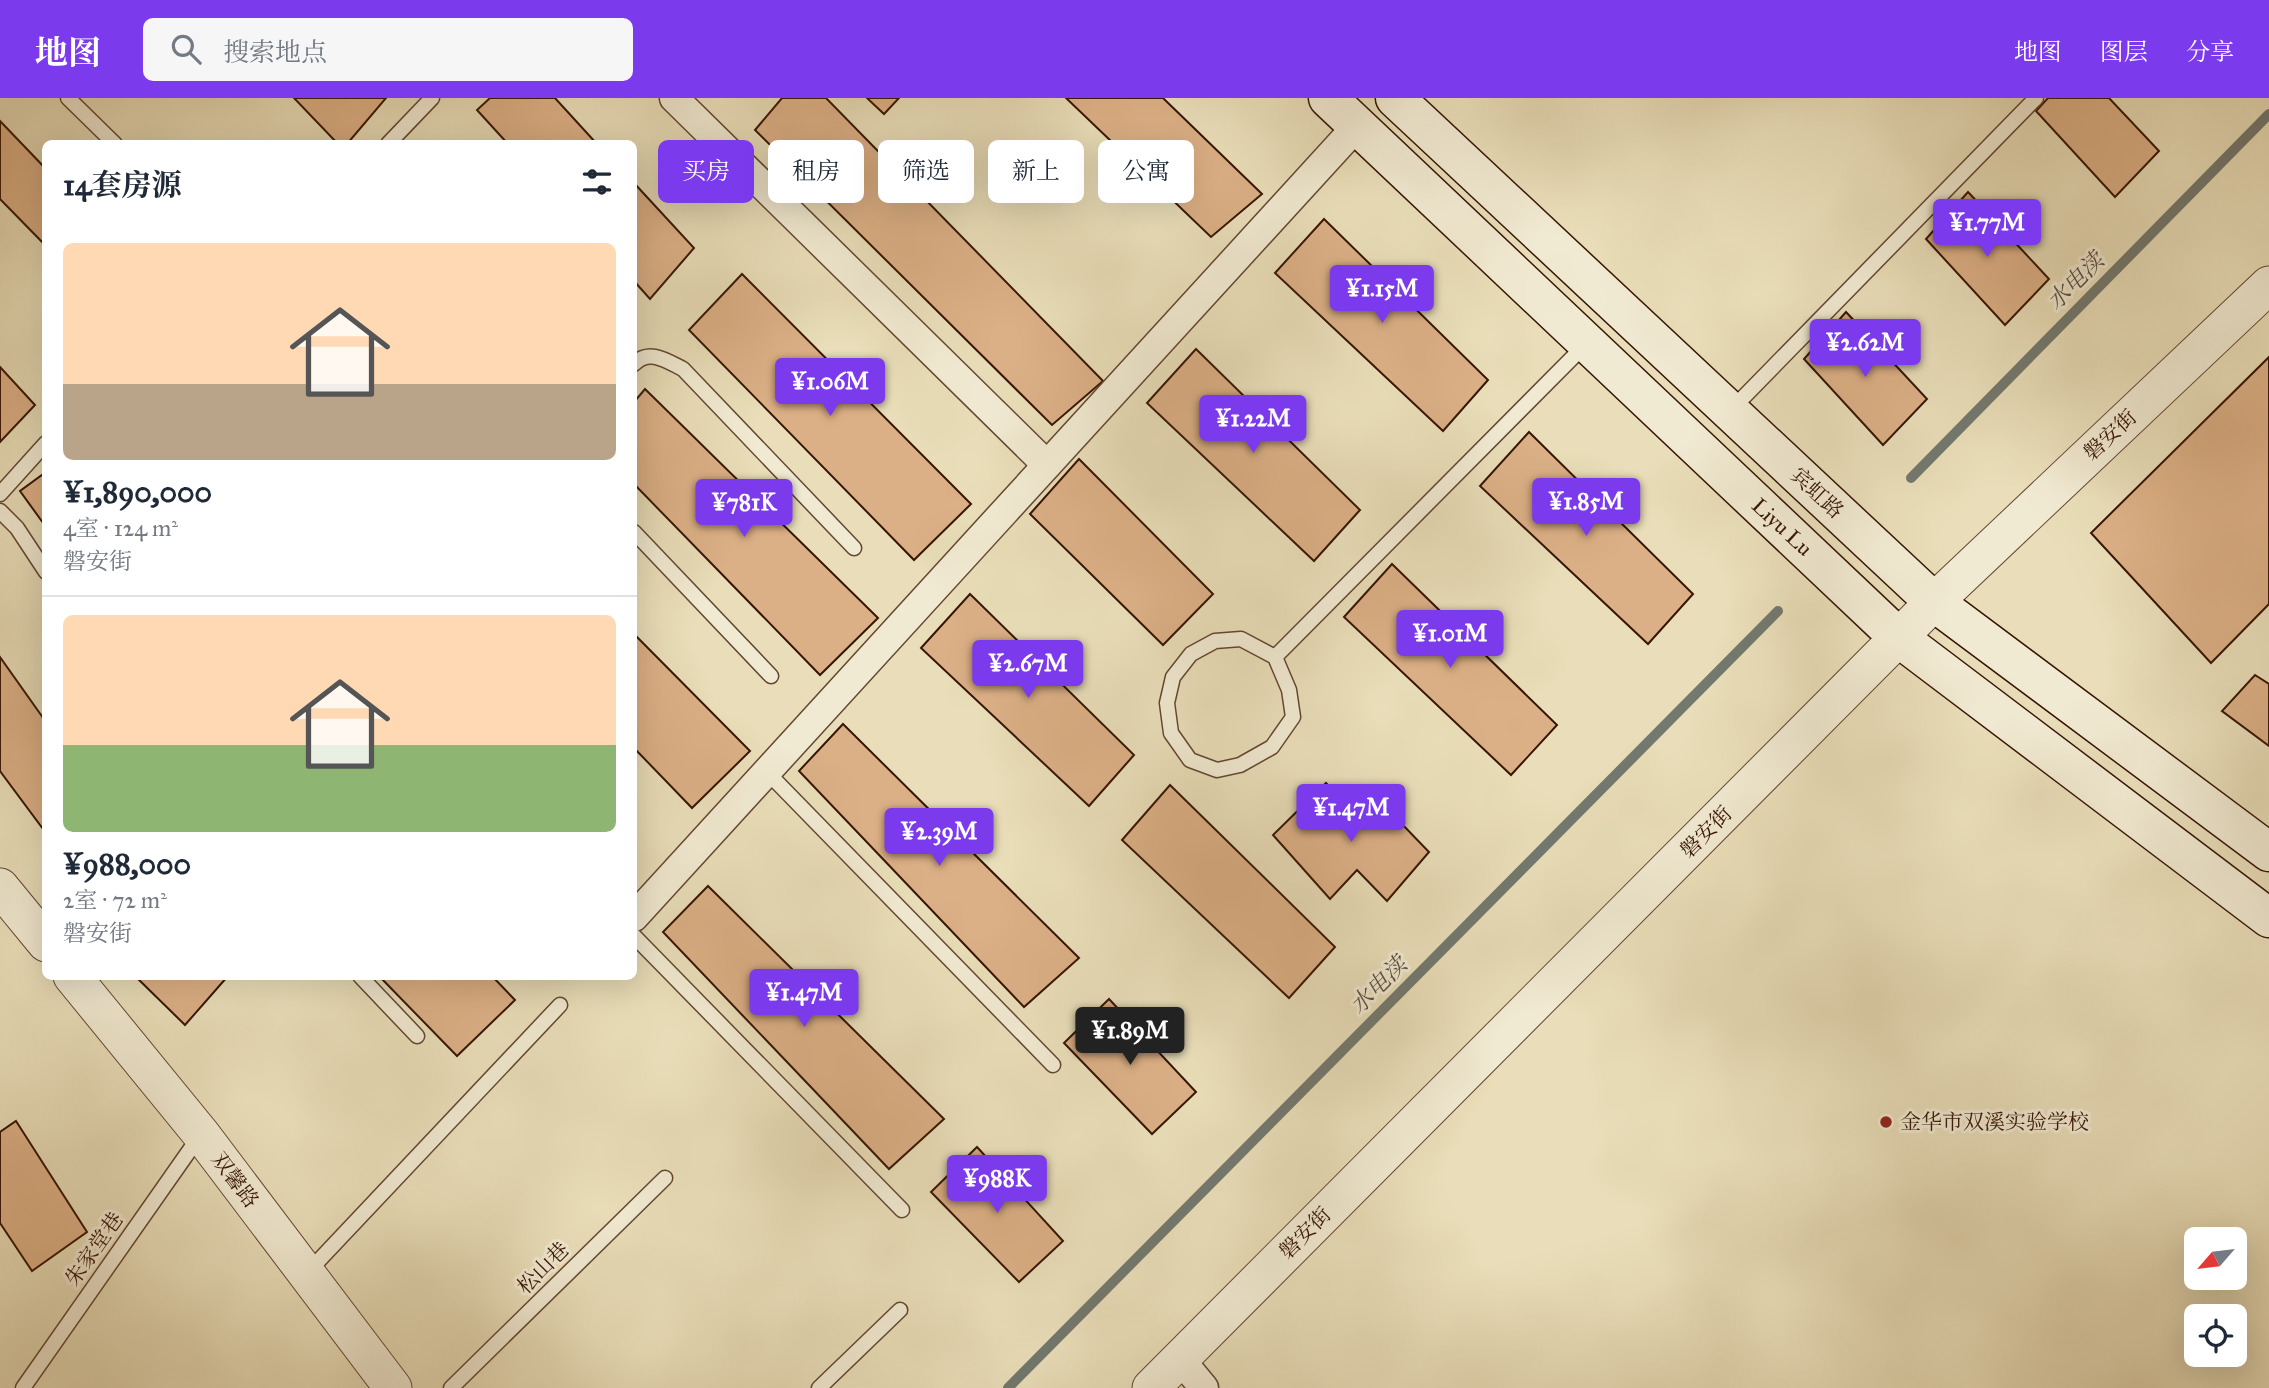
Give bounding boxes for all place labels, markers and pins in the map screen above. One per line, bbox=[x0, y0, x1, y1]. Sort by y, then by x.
pin: ¥1.77M bbox=[1930, 200, 2044, 259]
pin: ¥1.15M bbox=[1325, 266, 1439, 325]
pin: ¥2.62M bbox=[1808, 320, 1922, 379]
pin: ¥1.06M bbox=[773, 358, 887, 418]
pin: ¥1.22M bbox=[1196, 396, 1310, 455]
pin: ¥1.85M bbox=[1529, 478, 1643, 538]
pin: ¥781K bbox=[695, 480, 793, 539]
pin: ¥1.01M bbox=[1393, 610, 1507, 670]
pin: ¥2.67M bbox=[971, 640, 1085, 700]
pin: ¥1.47M bbox=[1294, 784, 1408, 844]
pin: ¥2.39M bbox=[882, 808, 996, 868]
pin: ¥1.47M bbox=[747, 970, 861, 1029]
pin: ¥1.89M bbox=[1073, 1007, 1187, 1067]
place label: 金华市双溪实验学校 bbox=[1900, 1109, 2089, 1135]
marker: 金华市双溪实验学校 bbox=[1878, 1114, 1894, 1130]
pin: ¥988K bbox=[948, 1156, 1046, 1215]

